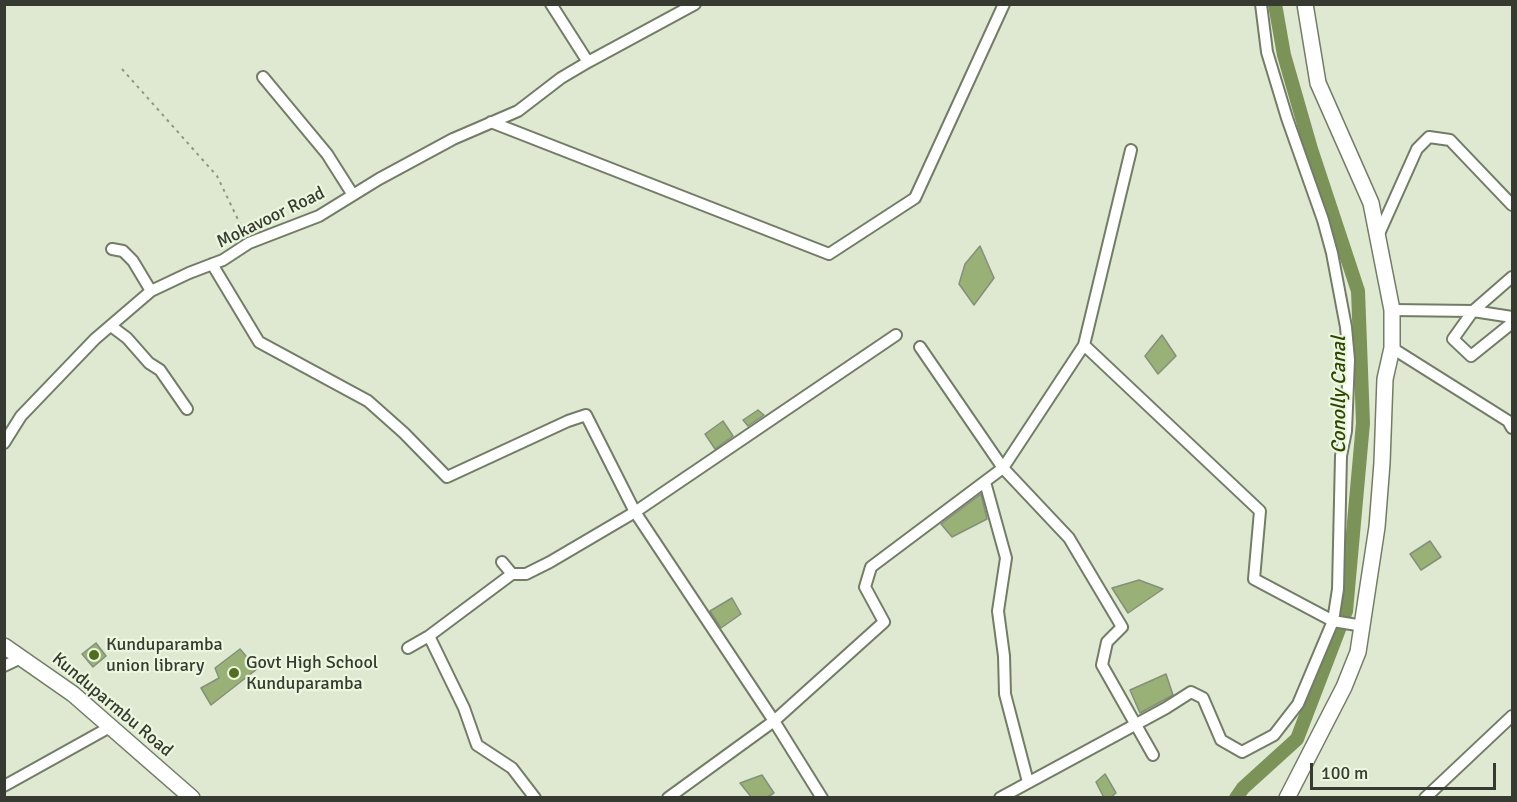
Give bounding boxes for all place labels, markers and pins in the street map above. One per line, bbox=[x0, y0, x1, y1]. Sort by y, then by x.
place label: Kunduparamba union library bbox=[106, 634, 223, 676]
marker: Kunduparamba union library bbox=[87, 648, 101, 662]
place label: Govt High School Kunduparamba bbox=[246, 652, 378, 694]
marker: Govt High School Kunduparamba bbox=[227, 666, 241, 680]

